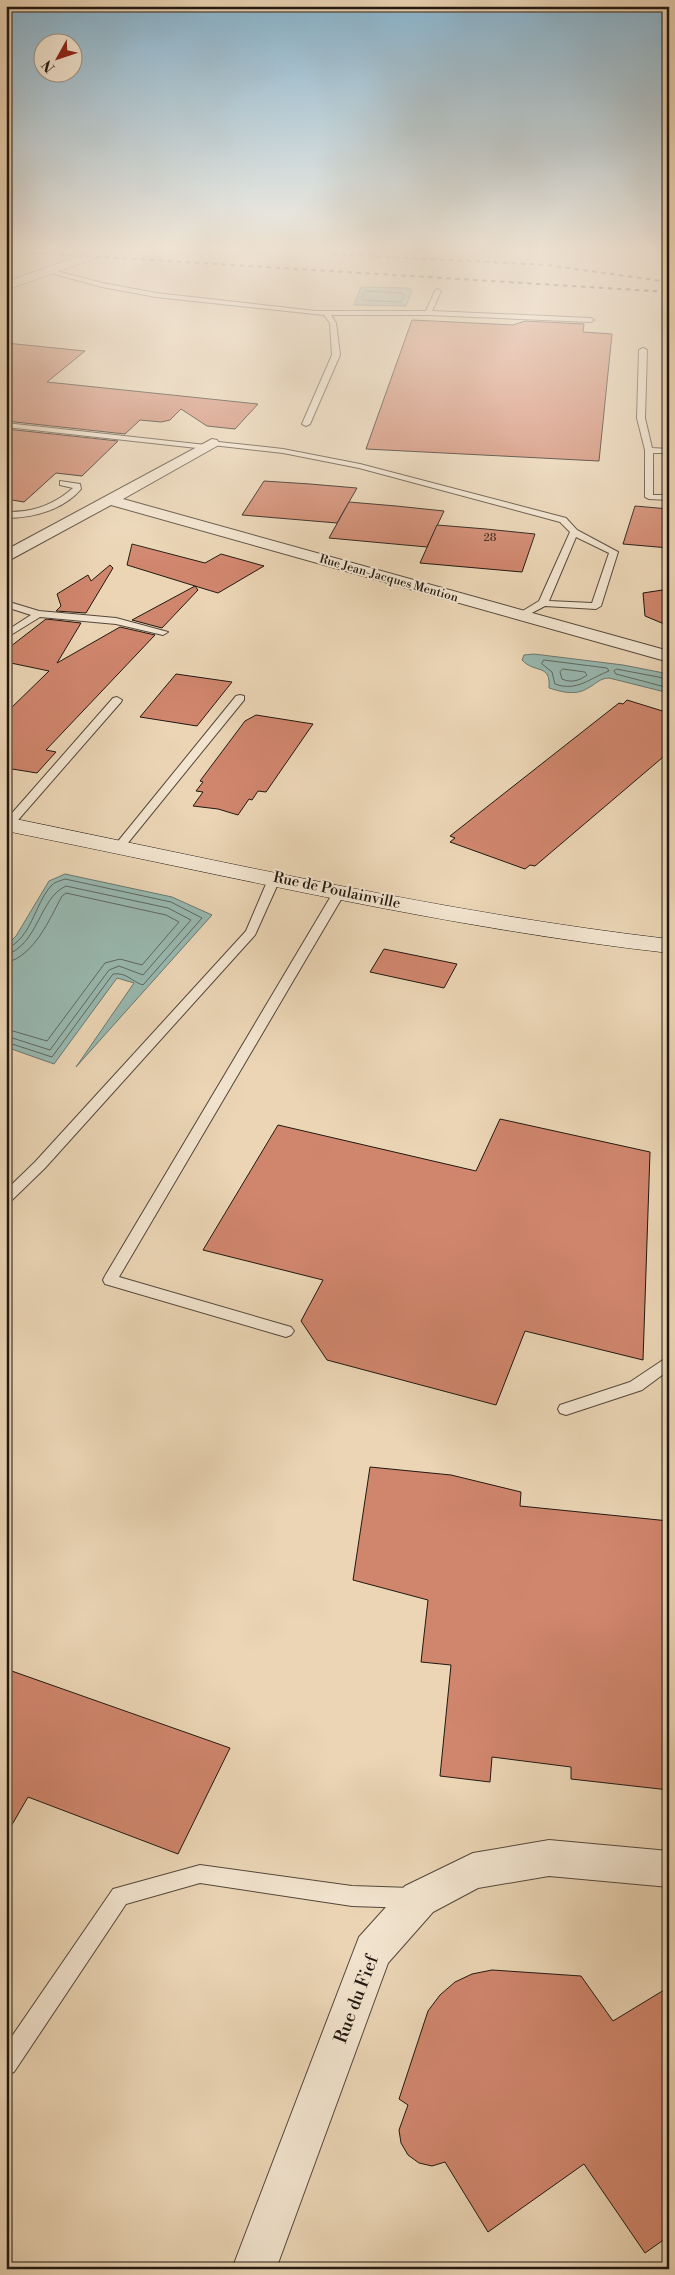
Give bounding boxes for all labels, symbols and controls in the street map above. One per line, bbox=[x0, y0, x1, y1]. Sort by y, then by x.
north arrow bbox=[32, 32, 82, 82]
text: N bbox=[38, 56, 59, 76]
house number: 28 bbox=[483, 531, 497, 545]
street label: Rue Jean-Jacques Mention bbox=[318, 551, 460, 605]
street label: Rue de Poulainville bbox=[272, 868, 402, 913]
street label: Rue du Fief bbox=[329, 1950, 384, 2047]

